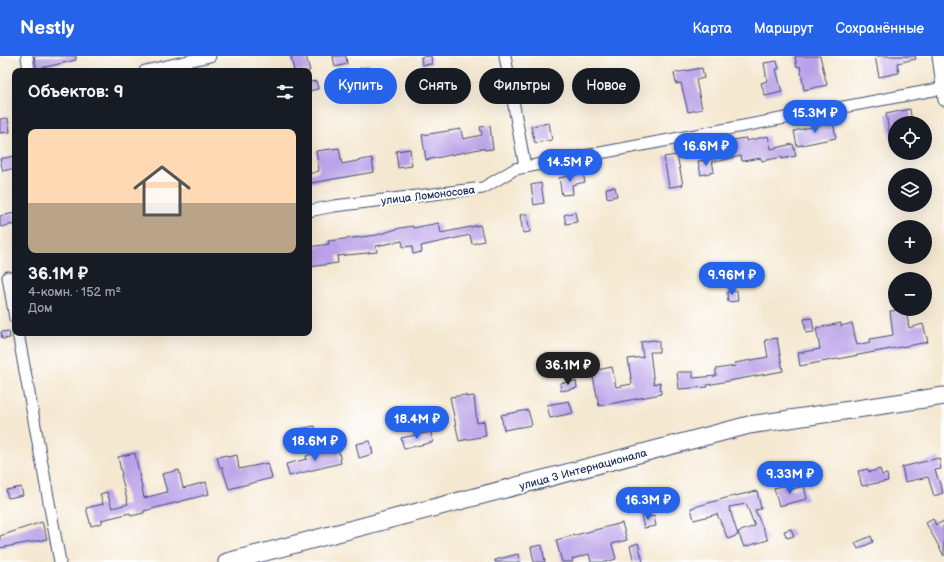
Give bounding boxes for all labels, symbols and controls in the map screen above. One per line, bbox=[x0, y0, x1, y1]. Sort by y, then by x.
text: Nestly bbox=[20, 17, 74, 40]
text: Карта bbox=[693, 20, 732, 37]
text: Маршрут bbox=[754, 20, 814, 37]
text: Сохранённые bbox=[836, 20, 924, 37]
chip: Купить bbox=[324, 68, 397, 104]
chip: Снять bbox=[405, 68, 471, 104]
chip: Фильтры bbox=[479, 68, 564, 104]
chip: Новое bbox=[572, 68, 640, 104]
icon: filters bbox=[274, 81, 296, 103]
text: Объектов: 9 bbox=[28, 82, 124, 102]
pin: 15.3M ₽ bbox=[778, 100, 852, 134]
text: 15.3M ₽ bbox=[792, 105, 838, 121]
map controls bbox=[888, 116, 932, 316]
button: locate bbox=[888, 116, 932, 160]
pin: 16.6M ₽ bbox=[669, 133, 743, 167]
text: 16.6M ₽ bbox=[683, 138, 729, 154]
pin: 14.5M ₽ bbox=[533, 149, 607, 183]
text: 14.5M ₽ bbox=[547, 154, 593, 170]
icon: home bbox=[126, 155, 198, 227]
button: layers bbox=[888, 168, 932, 212]
street label: улица Ломоносова bbox=[380, 183, 476, 208]
button: + bbox=[888, 220, 932, 264]
pin: 9.96M ₽ bbox=[695, 262, 769, 296]
text: 36.1M ₽ bbox=[28, 264, 88, 284]
text: 9.96M ₽ bbox=[708, 267, 756, 283]
button: − bbox=[888, 272, 932, 316]
text: 4-комн. · 152 m² bbox=[28, 284, 121, 300]
text: Дом bbox=[28, 300, 53, 316]
pin: 36.1M ₽ bbox=[531, 352, 605, 386]
text: 36.1M ₽ bbox=[545, 357, 591, 373]
pin: 18.4M ₽ bbox=[380, 406, 454, 440]
text: 18.4M ₽ bbox=[394, 411, 440, 427]
pin: 18.6M ₽ bbox=[278, 428, 352, 462]
text: 18.6M ₽ bbox=[292, 433, 338, 449]
street label: улица 3 Интернационала bbox=[518, 446, 649, 493]
pin: 9.33M ₽ bbox=[753, 461, 827, 495]
text: 9.33M ₽ bbox=[766, 466, 814, 482]
pin: 16.3M ₽ bbox=[611, 487, 685, 521]
text: 16.3M ₽ bbox=[625, 492, 671, 508]

